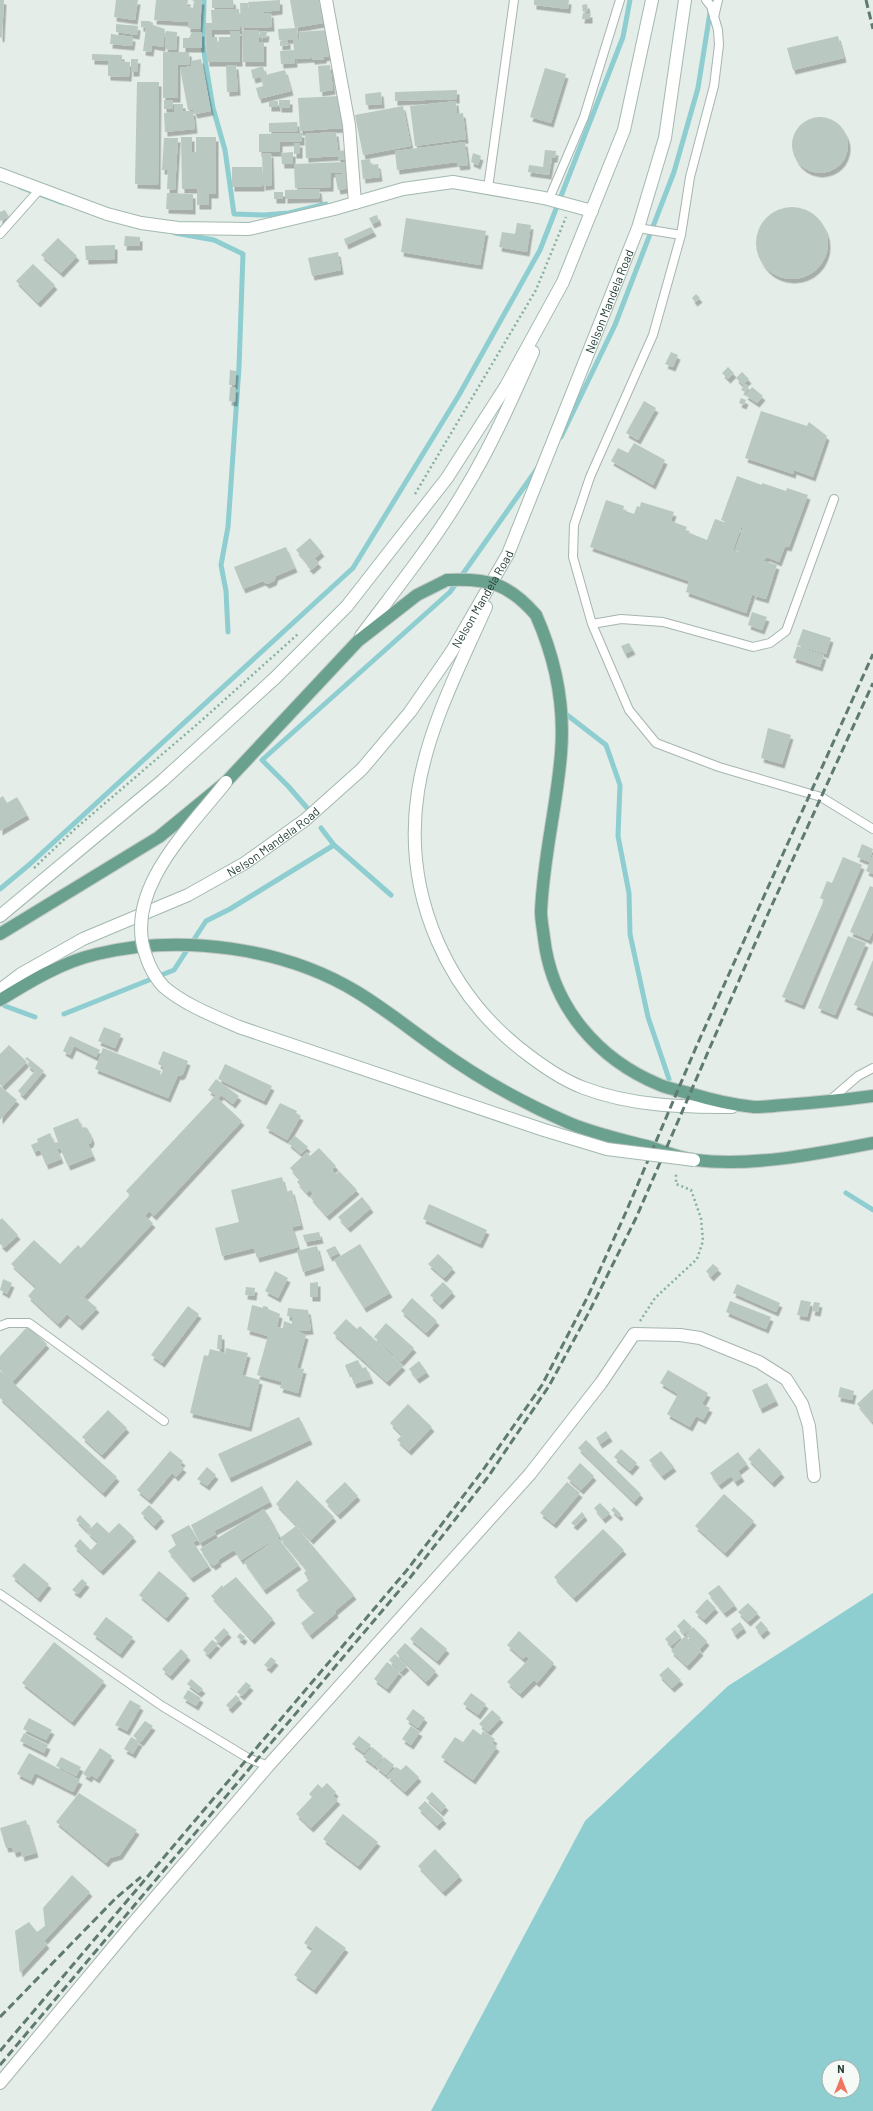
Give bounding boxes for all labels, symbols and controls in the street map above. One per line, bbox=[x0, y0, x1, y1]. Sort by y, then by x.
street label: Nelson Mandela Road bbox=[582, 247, 636, 355]
street label: Nelson Mandela Road bbox=[448, 548, 516, 650]
street label: Nelson Mandela Road bbox=[224, 804, 322, 879]
north arrow bbox=[821, 2059, 861, 2099]
text: N bbox=[837, 2062, 845, 2075]

